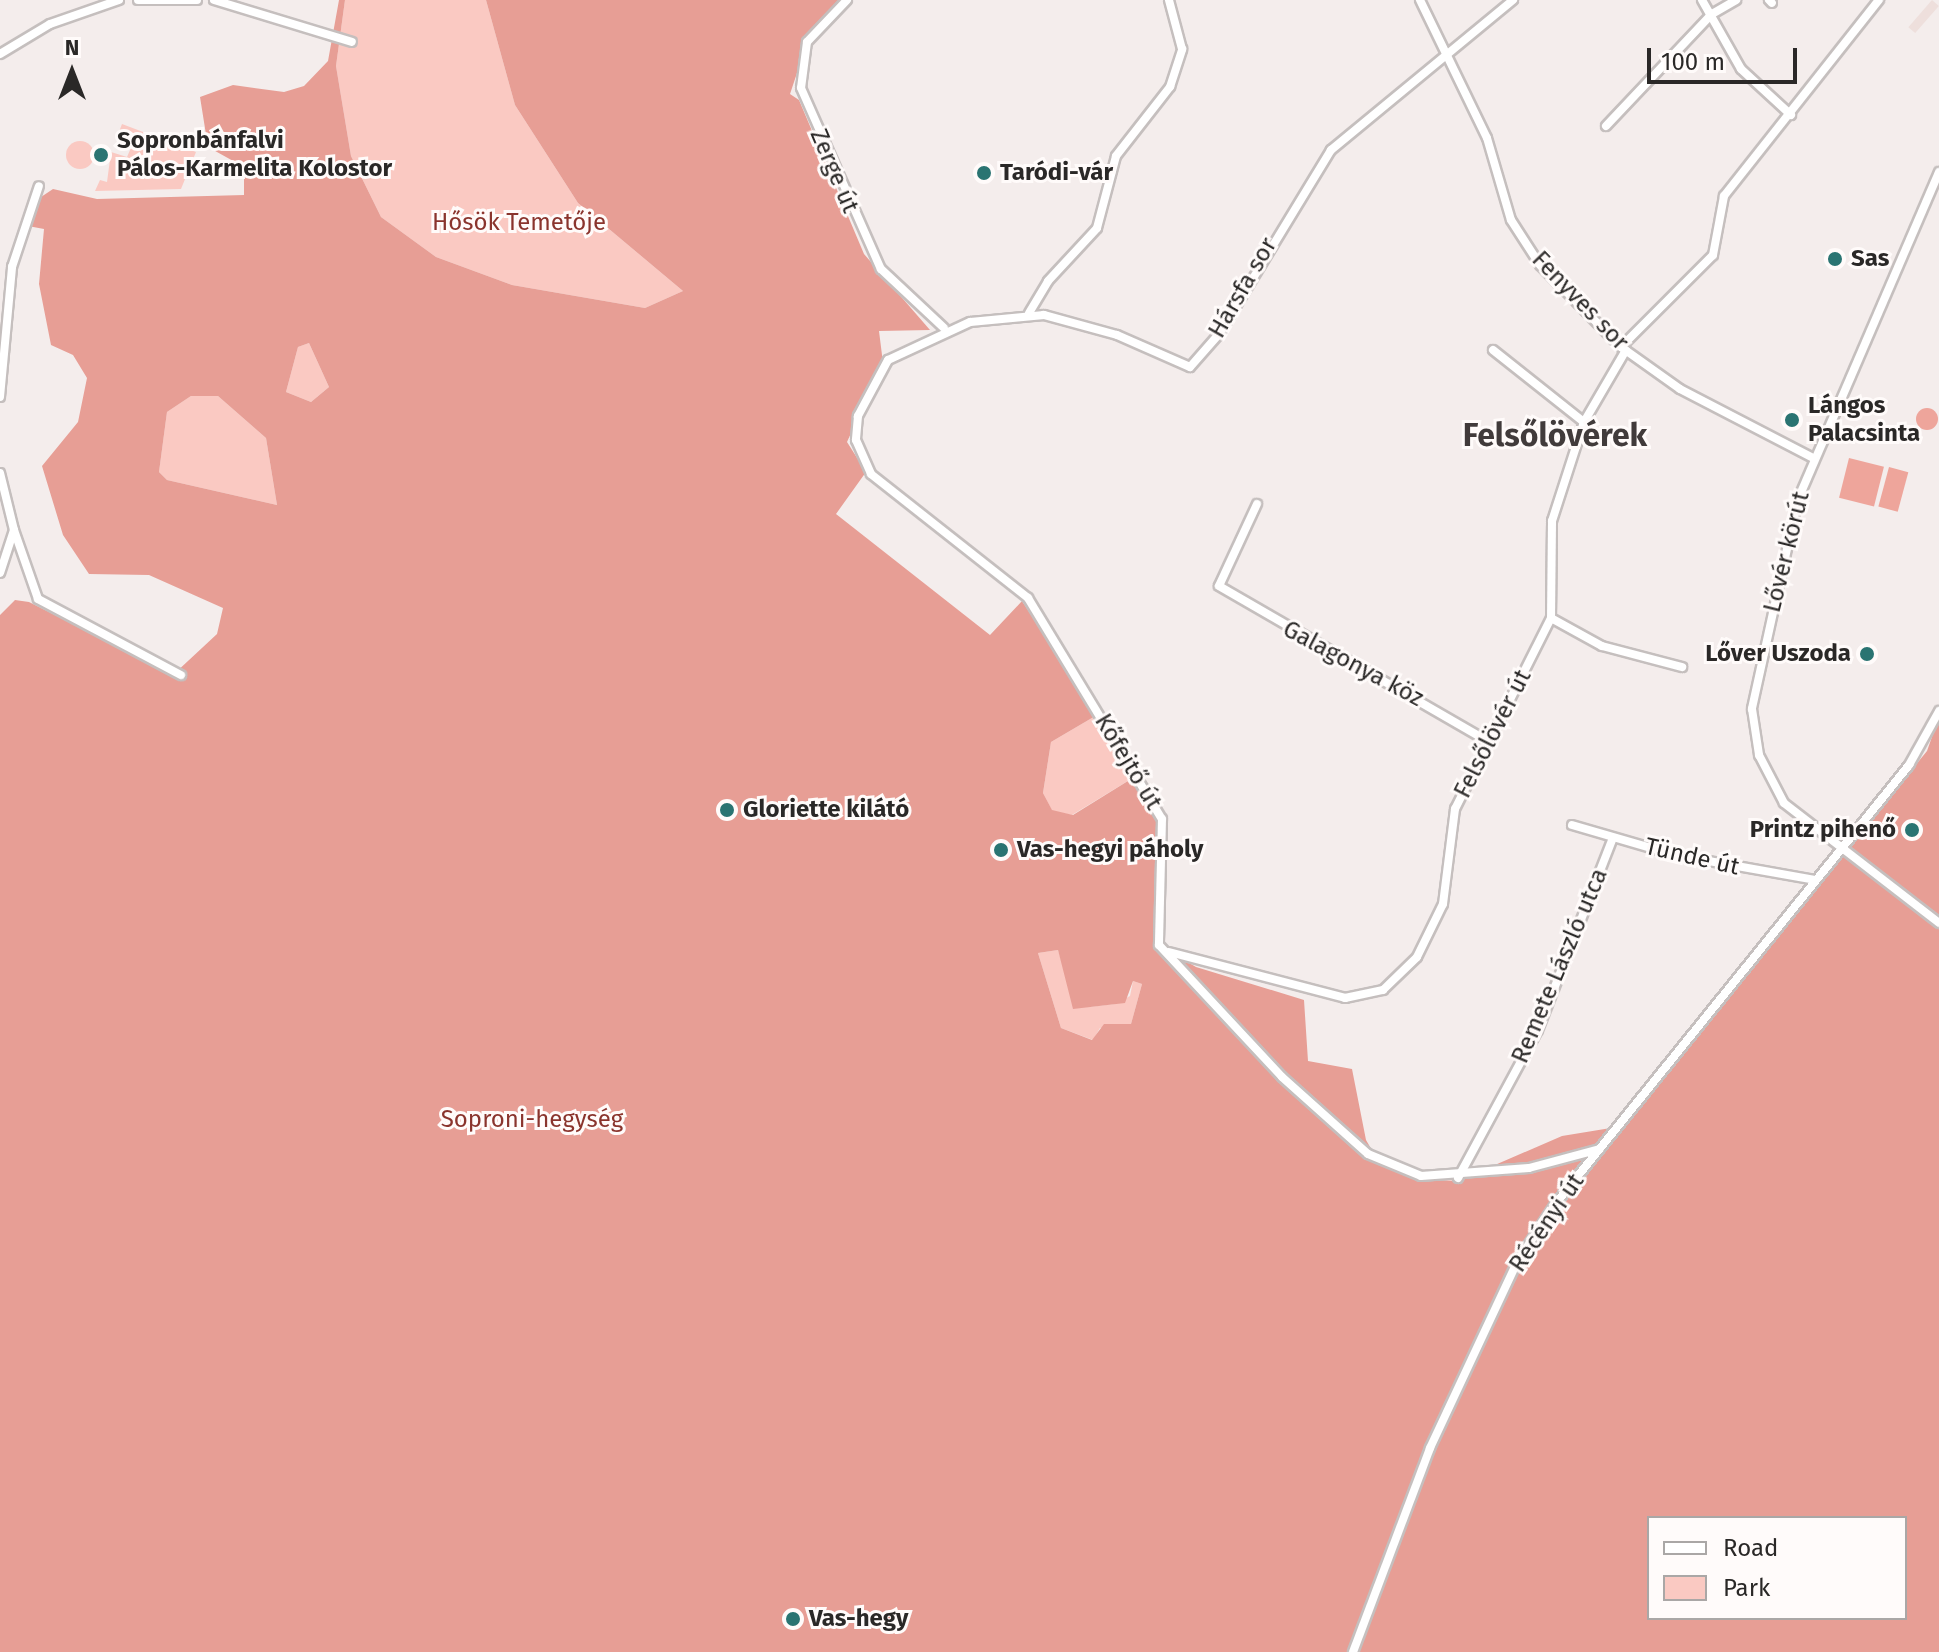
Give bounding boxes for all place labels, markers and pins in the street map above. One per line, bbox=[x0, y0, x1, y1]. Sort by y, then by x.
place label: Sopronbánfalvi Pálos-Karmelita Kolostor bbox=[117, 127, 392, 183]
marker: Sopronbánfalvi Pálos-Karmelita Kolostor bbox=[92, 146, 110, 164]
place label: Taródi-vár bbox=[1000, 159, 1113, 187]
marker: Taródi-vár bbox=[975, 164, 993, 182]
place label: Sas bbox=[1851, 245, 1889, 273]
marker: Sas bbox=[1826, 250, 1844, 268]
place label: Lángos Palacsinta bbox=[1808, 392, 1920, 448]
marker: Lángos Palacsinta bbox=[1783, 411, 1801, 429]
place label: Lőver Uszoda bbox=[1705, 640, 1851, 668]
marker: Lőver Uszoda bbox=[1858, 645, 1876, 663]
place label: Gloriette kilátó bbox=[743, 796, 909, 824]
marker: Gloriette kilátó bbox=[718, 801, 736, 819]
place label: Printz pihenő bbox=[1750, 816, 1896, 844]
marker: Printz pihenő bbox=[1903, 821, 1921, 839]
place label: Vas-hegyi páholy bbox=[1017, 836, 1203, 864]
marker: Vas-hegyi páholy bbox=[992, 841, 1010, 859]
place label: Vas-hegy bbox=[809, 1605, 909, 1633]
marker: Vas-hegy bbox=[784, 1610, 802, 1628]

